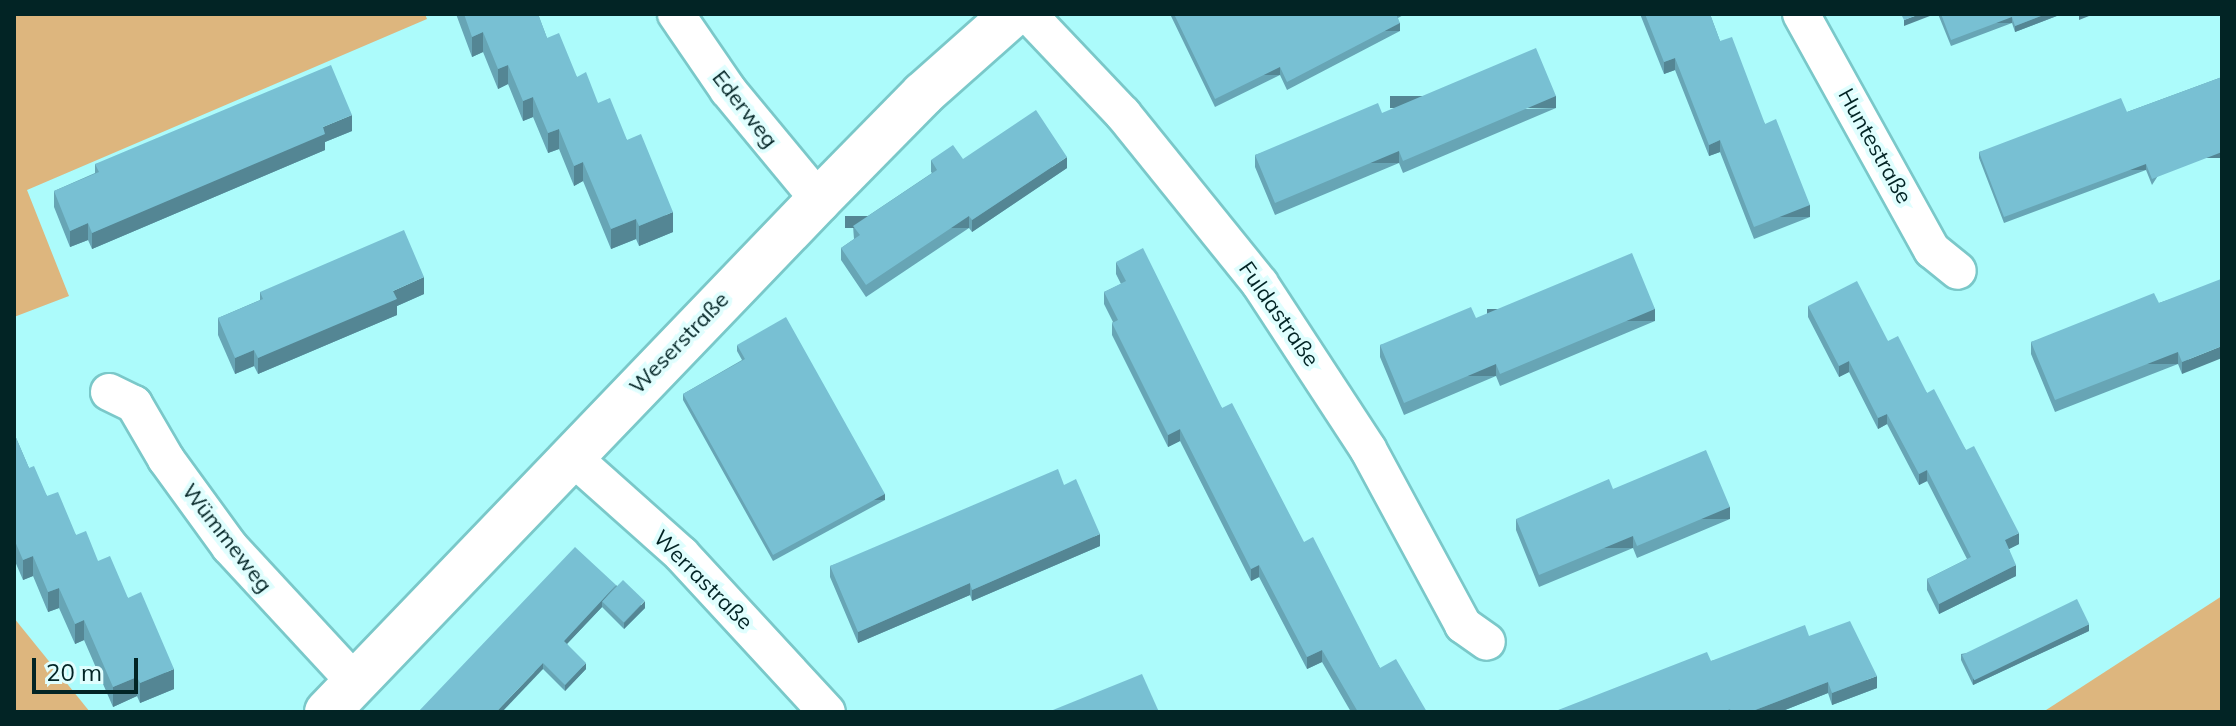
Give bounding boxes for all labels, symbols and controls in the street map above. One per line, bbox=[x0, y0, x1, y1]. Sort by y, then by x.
street label: Ederweg bbox=[707, 65, 783, 153]
street label: Huntestraße bbox=[1833, 84, 1917, 208]
street label: Fuldastraße bbox=[1233, 256, 1325, 372]
street label: Weserstraße bbox=[624, 287, 734, 399]
street label: Wümmeweg bbox=[176, 478, 278, 598]
street label: Werrastraße bbox=[648, 525, 758, 635]
scale bar bbox=[36, 642, 142, 692]
text: 20 m bbox=[46, 657, 102, 687]

